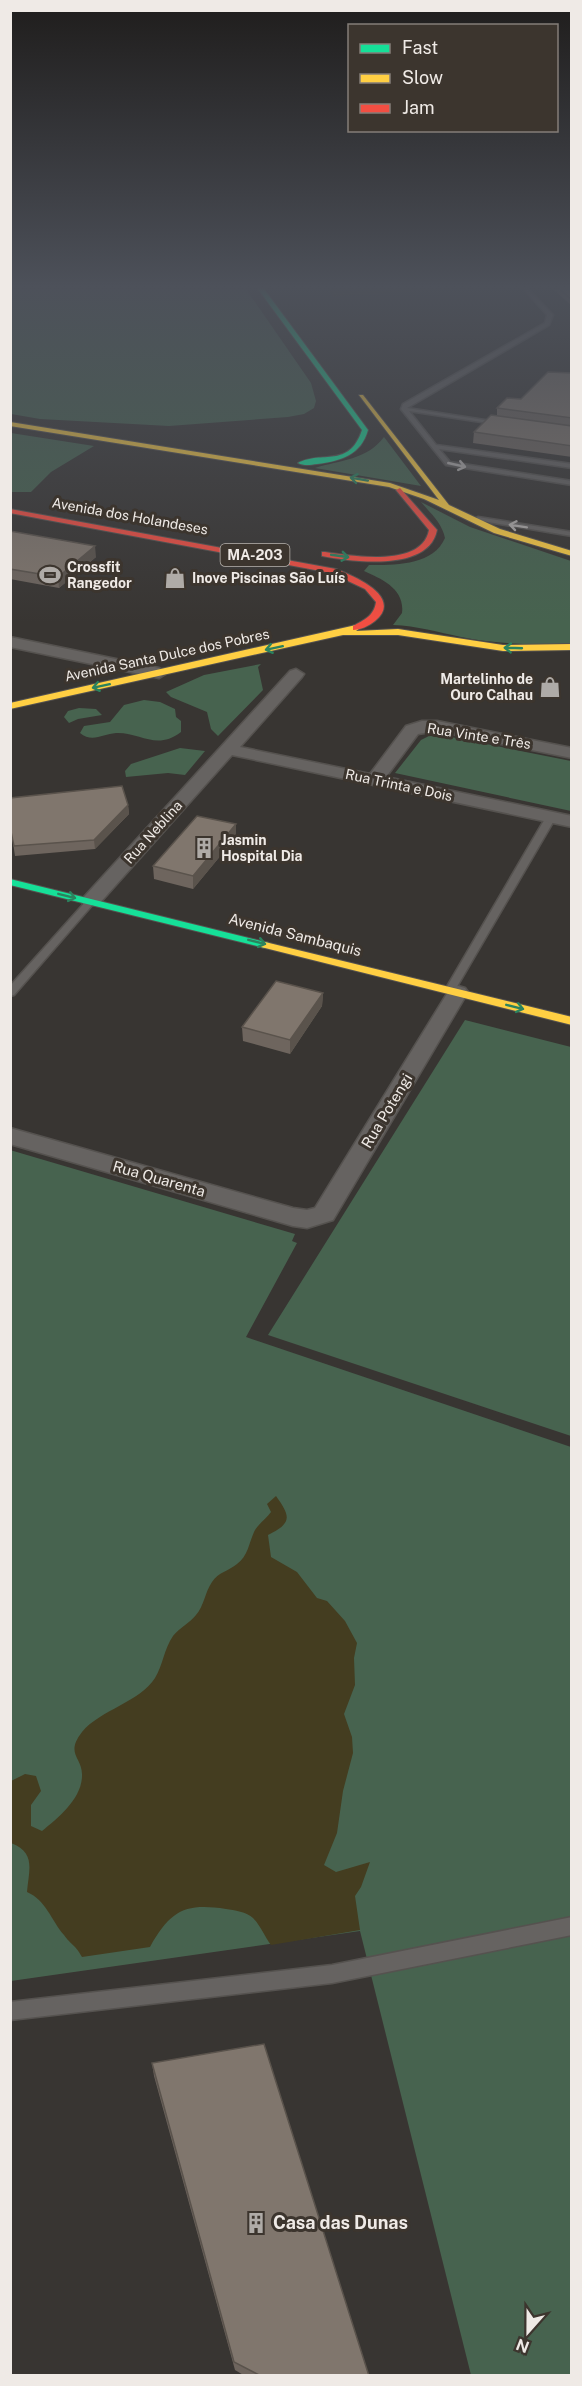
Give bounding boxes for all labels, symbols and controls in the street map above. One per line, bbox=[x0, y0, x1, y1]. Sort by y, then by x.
legend bbox=[348, 24, 558, 132]
text: Fast bbox=[402, 37, 438, 58]
text: Slow bbox=[402, 67, 443, 88]
text: Jam bbox=[402, 97, 435, 118]
one-way arrow bbox=[447, 460, 466, 471]
one-way arrow bbox=[350, 474, 369, 485]
street label: Avenida dos Holandeses bbox=[51, 494, 209, 538]
one-way arrow bbox=[509, 520, 529, 531]
road number: MA-203 bbox=[220, 544, 290, 566]
one-way arrow bbox=[329, 551, 349, 562]
place label: Crossfit Rangedor bbox=[67, 559, 132, 591]
sports icon: Crossfit Rangedor bbox=[38, 563, 62, 587]
shop icon: Inove Piscinas São Luís bbox=[163, 566, 187, 590]
place label: Inove Piscinas São Luís bbox=[192, 570, 345, 586]
street label: Avenida Santa Dulce dos Pobres bbox=[63, 625, 271, 685]
one-way arrow bbox=[265, 643, 284, 655]
one-way arrow bbox=[504, 643, 524, 654]
place label: Martelinho de Ouro Calhau bbox=[440, 671, 533, 703]
shop icon: Martelinho de Ouro Calhau bbox=[538, 675, 562, 699]
one-way arrow bbox=[92, 681, 112, 692]
street label: Rua Vinte e Três bbox=[426, 720, 532, 752]
street label: Rua Trinta e Dois bbox=[344, 766, 454, 804]
street label: Rua Neblina bbox=[121, 797, 185, 867]
place label: Jasmin Hospital Dia bbox=[221, 832, 303, 864]
building icon: Jasmin Hospital Dia bbox=[192, 836, 216, 860]
one-way arrow bbox=[57, 890, 76, 902]
street label: Avenida Sambaquis bbox=[227, 910, 363, 959]
one-way arrow bbox=[247, 937, 266, 949]
one-way arrow bbox=[505, 1001, 524, 1013]
street label: Rua Potengi bbox=[358, 1070, 416, 1151]
street label: Rua Quarenta bbox=[111, 1157, 207, 1200]
building icon: Casa das Dunas bbox=[244, 2211, 268, 2235]
place label: Casa das Dunas bbox=[273, 2212, 408, 2233]
north arrow bbox=[498, 2302, 558, 2362]
text: N bbox=[514, 2334, 532, 2357]

